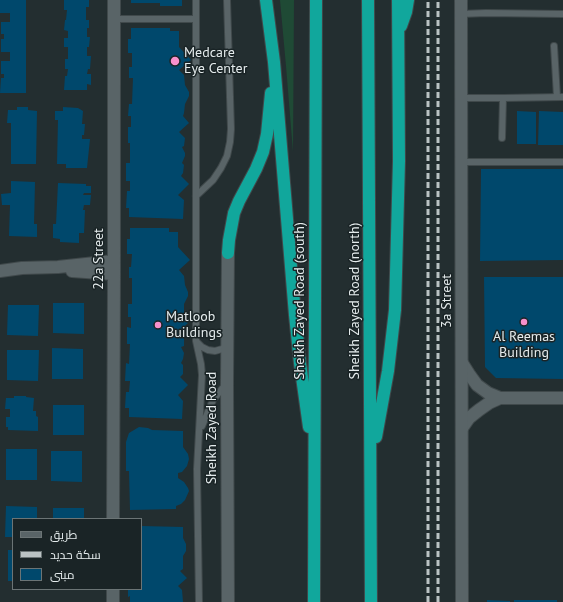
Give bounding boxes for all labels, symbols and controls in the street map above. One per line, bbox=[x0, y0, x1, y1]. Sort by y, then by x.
place label: Medcare Eye Center bbox=[184, 45, 247, 78]
marker: Medcare Eye Center bbox=[169, 55, 181, 67]
street label: Sheikh Zayed Road (south) bbox=[292, 222, 308, 380]
street label: Sheikh Zayed Road (north) bbox=[347, 222, 363, 380]
street label: 22a Street bbox=[91, 228, 107, 290]
street label: 3a Street bbox=[439, 274, 455, 328]
place label: Matloob Buildings bbox=[166, 309, 222, 342]
marker: Al Reemas Building bbox=[519, 317, 529, 327]
marker: Matloob Buildings bbox=[153, 320, 163, 330]
place label: Al Reemas Building bbox=[493, 329, 555, 362]
street label: Sheikh Zayed Road bbox=[204, 372, 220, 484]
legend bbox=[12, 518, 142, 590]
text: طريق bbox=[50, 527, 77, 542]
text: سكة حديد bbox=[50, 547, 101, 562]
text: مبنى bbox=[50, 567, 75, 582]

